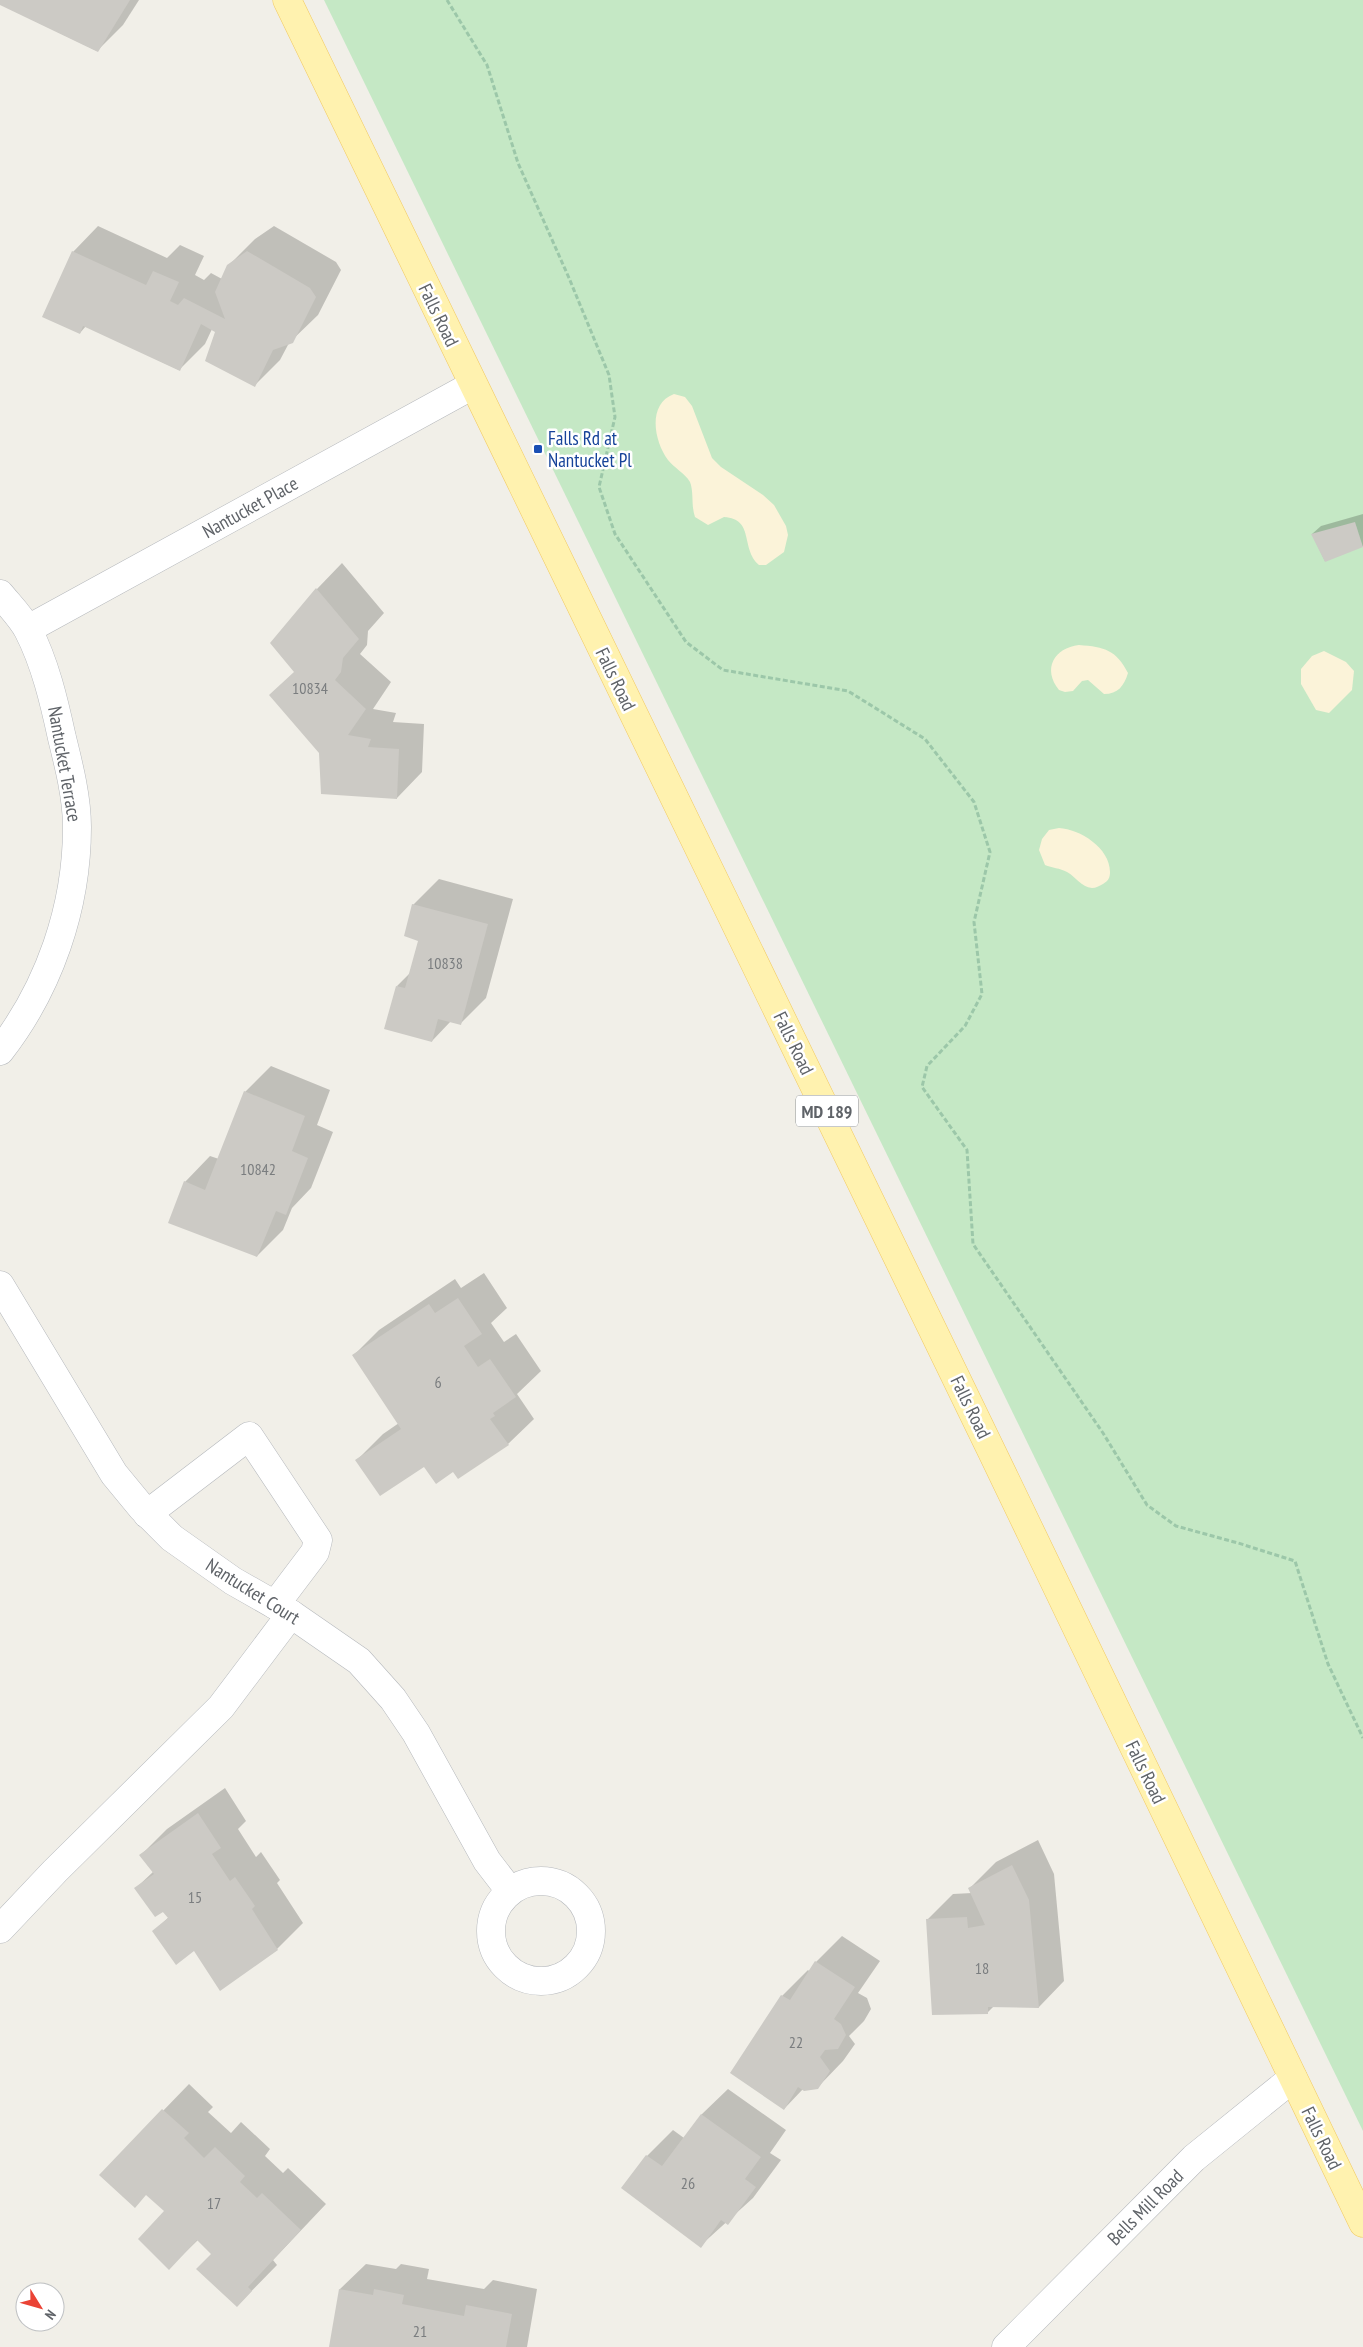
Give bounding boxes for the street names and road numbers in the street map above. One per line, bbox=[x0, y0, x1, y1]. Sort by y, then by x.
street label: Falls Road bbox=[413, 280, 465, 350]
street label: Nantucket Place bbox=[198, 471, 302, 543]
street label: Falls Road bbox=[590, 644, 642, 714]
street label: Nantucket Terrace bbox=[43, 704, 87, 824]
street label: Falls Road bbox=[768, 1008, 820, 1078]
road number: MD 189 bbox=[796, 1096, 858, 1126]
street label: Falls Road bbox=[945, 1372, 997, 1442]
street label: Nantucket Court bbox=[202, 1553, 305, 1630]
street label: Falls Road bbox=[1120, 1737, 1172, 1807]
street label: Falls Road bbox=[1296, 2103, 1348, 2173]
street label: Bells Mill Road bbox=[1102, 2164, 1188, 2250]

